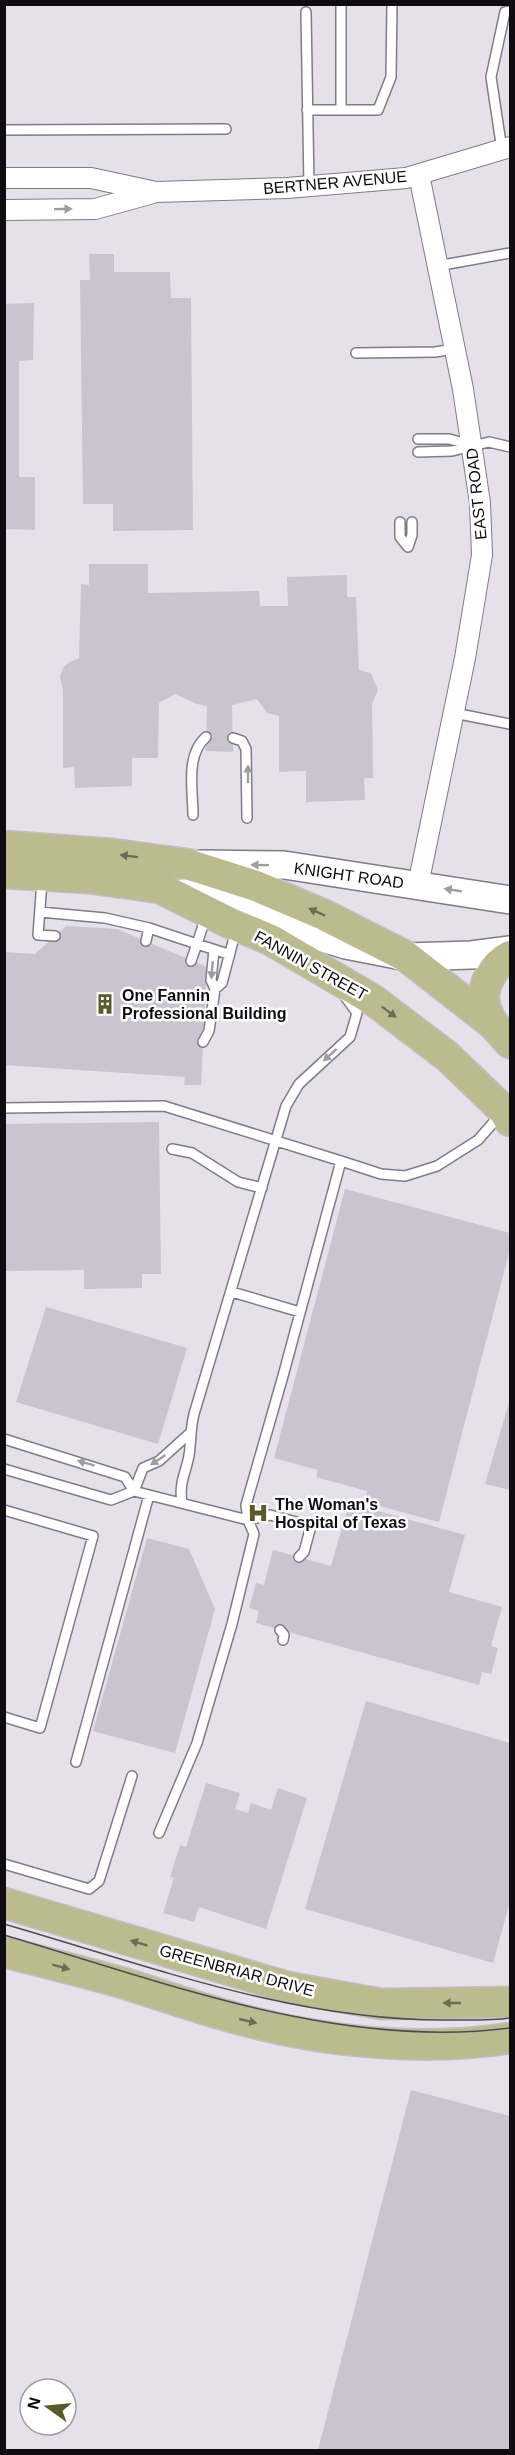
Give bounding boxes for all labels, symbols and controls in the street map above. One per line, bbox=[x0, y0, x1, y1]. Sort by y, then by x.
street label: BERTNER AVENUE bbox=[262, 168, 408, 197]
one-way arrow bbox=[53, 204, 72, 214]
street label: EAST ROAD bbox=[463, 447, 490, 541]
one-way arrow bbox=[243, 764, 253, 783]
one-way arrow bbox=[119, 852, 138, 861]
street label: KNIGHT ROAD bbox=[293, 859, 405, 892]
one-way arrow bbox=[250, 860, 269, 870]
one-way arrow bbox=[443, 886, 462, 895]
one-way arrow bbox=[308, 908, 325, 917]
street label: FANNIN STREET bbox=[251, 927, 370, 1004]
one-way arrow bbox=[207, 960, 217, 979]
place label: One Fannin Professional Building bbox=[122, 987, 286, 1022]
building icon: One Fannin Professional Building bbox=[93, 992, 117, 1016]
one-way arrow bbox=[381, 1005, 397, 1018]
one-way arrow bbox=[323, 1048, 338, 1062]
one-way arrow bbox=[150, 1455, 166, 1466]
one-way arrow bbox=[77, 1458, 95, 1467]
place label: The Woman's Hospital of Texas bbox=[275, 1496, 406, 1531]
hospital icon: The Woman's Hospital of Texas bbox=[246, 1501, 270, 1525]
one-way arrow bbox=[130, 1938, 148, 1947]
street label: GREENBRIAR DRIVE bbox=[158, 1942, 316, 1999]
one-way arrow bbox=[52, 1962, 70, 1972]
one-way arrow bbox=[443, 1998, 462, 2008]
one-way arrow bbox=[239, 2016, 258, 2026]
north arrow bbox=[18, 2377, 78, 2437]
text: N bbox=[24, 2395, 44, 2411]

